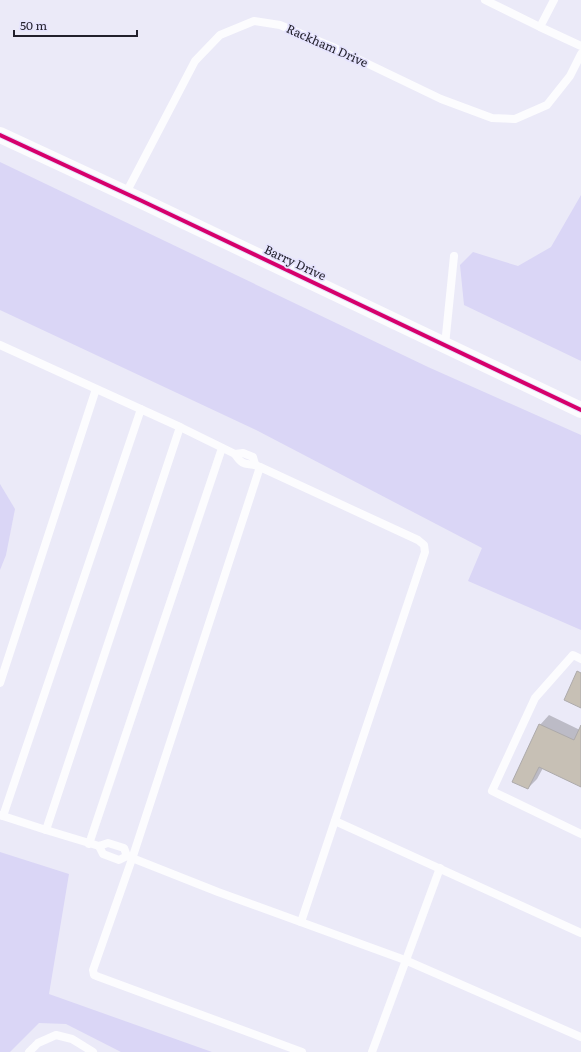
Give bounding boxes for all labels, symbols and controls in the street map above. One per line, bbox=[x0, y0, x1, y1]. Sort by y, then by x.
scale bar bbox=[14, 12, 137, 38]
text: 50 m bbox=[20, 16, 47, 34]
street label: Rackham Drive bbox=[284, 19, 371, 71]
street label: Barry Drive bbox=[261, 240, 329, 284]

